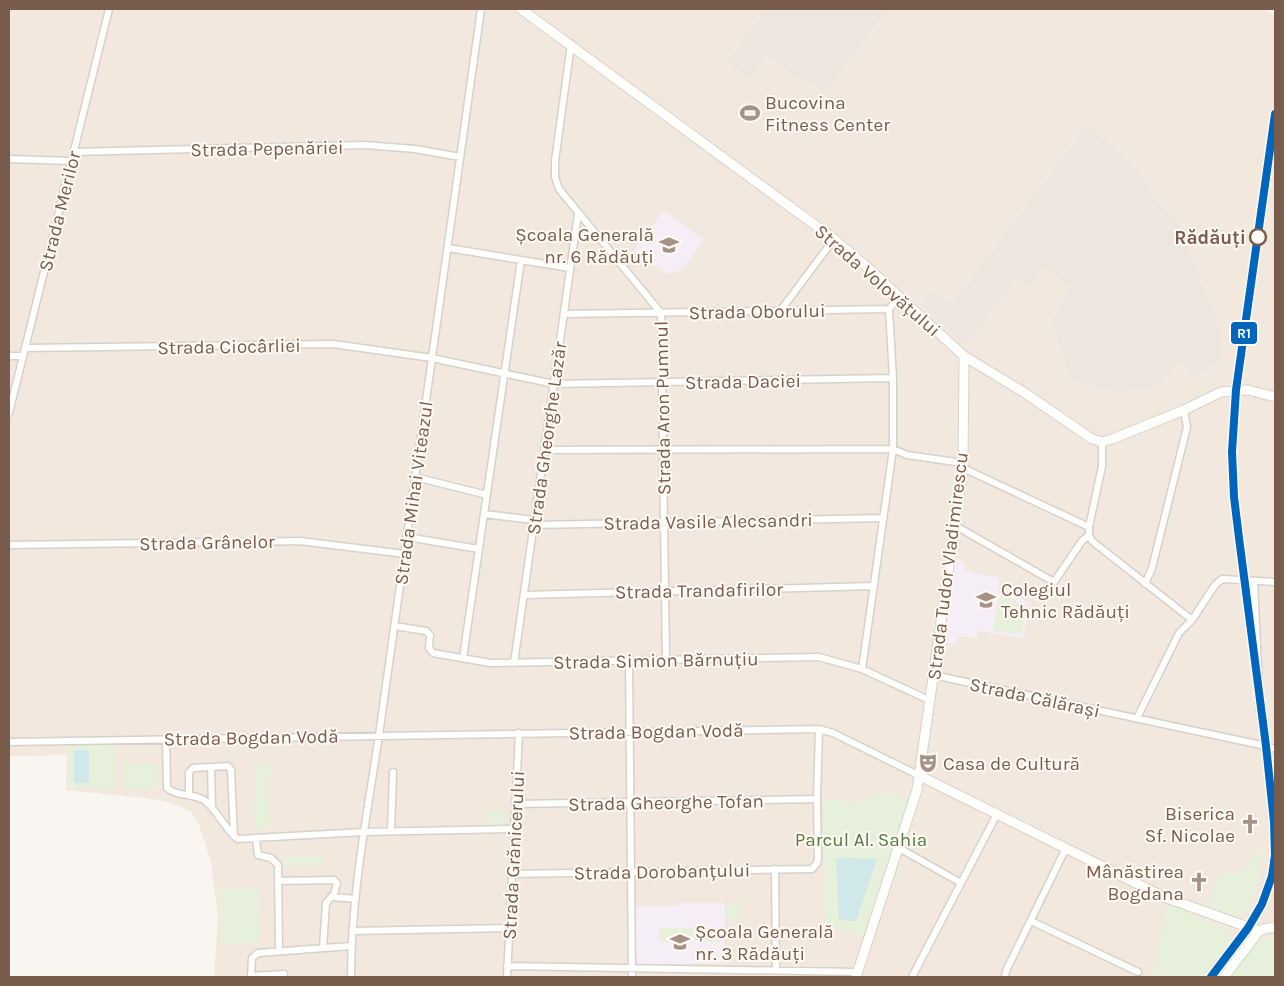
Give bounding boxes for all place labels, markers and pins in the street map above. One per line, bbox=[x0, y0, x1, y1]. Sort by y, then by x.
place label: Bucovina Fitness Center bbox=[765, 92, 890, 136]
sports icon: Bucovina Fitness Center bbox=[739, 102, 761, 124]
place label: Școala Generală nr. 6 Rădăuți bbox=[515, 224, 654, 268]
place label: Rădăuți bbox=[1174, 227, 1246, 249]
marker: Rădăuți bbox=[1249, 228, 1267, 246]
school or university icon: Școala Generală nr. 6 Rădăuți bbox=[658, 234, 680, 256]
place label: Colegiul Tehnic Rădăuți bbox=[1001, 579, 1130, 623]
school or university icon: Colegiul Tehnic Rădăuți bbox=[975, 589, 997, 611]
theatre icon: Casa de Cultură bbox=[917, 752, 939, 774]
place label: Casa de Cultură bbox=[943, 753, 1080, 775]
place label: Biserica Sf. Nicolae bbox=[1145, 803, 1235, 847]
church icon: Biserica Sf. Nicolae bbox=[1239, 813, 1261, 835]
place label: Mânăstirea Bogdana bbox=[1086, 861, 1184, 905]
church icon: Mânăstirea Bogdana bbox=[1188, 871, 1210, 893]
place label: Școala Generală nr. 3 Rădăuți bbox=[695, 921, 834, 965]
school or university icon: Școala Generală nr. 3 Rădăuți bbox=[669, 931, 691, 953]

